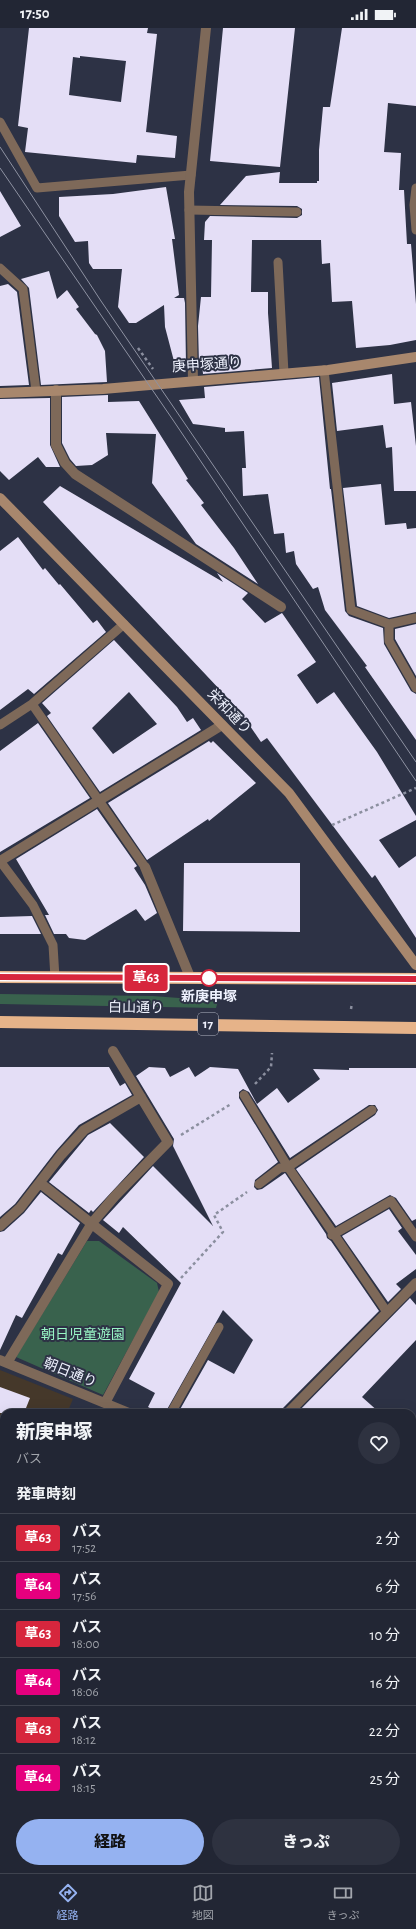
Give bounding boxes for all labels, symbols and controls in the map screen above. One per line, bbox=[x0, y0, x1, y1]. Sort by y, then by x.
text: 17:50 bbox=[20, 6, 50, 21]
street label: 庚申塚通り bbox=[172, 355, 242, 374]
street label: 栄和通り bbox=[205, 686, 254, 737]
line badge: 草63 bbox=[123, 965, 169, 991]
marker: 新庚申塚 bbox=[200, 969, 218, 987]
text: 草63 bbox=[133, 971, 159, 985]
place label: 新庚申塚 bbox=[181, 989, 237, 1004]
street label: 白山通り bbox=[108, 1000, 164, 1015]
road number: 17 bbox=[198, 1013, 218, 1035]
park label: 朝日児童遊園 bbox=[41, 1326, 125, 1342]
street label: 朝日通り bbox=[41, 1355, 99, 1390]
button: heart bbox=[358, 1422, 400, 1464]
text: 新庚申塚 bbox=[16, 1423, 92, 1442]
text: バス bbox=[16, 1453, 42, 1466]
text: 発車時刻 bbox=[16, 1487, 76, 1502]
text: バス bbox=[72, 1524, 102, 1539]
text: 草63 bbox=[25, 1531, 51, 1545]
text: 2 分 bbox=[376, 1532, 400, 1547]
text: 17:52 bbox=[72, 1542, 96, 1555]
text: バス bbox=[72, 1572, 102, 1587]
text: 草64 bbox=[24, 1579, 52, 1593]
text: 6 分 bbox=[375, 1580, 400, 1595]
text: 17:56 bbox=[72, 1590, 96, 1603]
text: バス bbox=[72, 1620, 102, 1635]
text: 草63 bbox=[25, 1627, 51, 1641]
text: 10 分 bbox=[369, 1628, 400, 1643]
text: 18:00 bbox=[72, 1638, 99, 1651]
text: バス bbox=[72, 1668, 102, 1683]
text: 草64 bbox=[24, 1675, 52, 1689]
text: 16 分 bbox=[370, 1676, 400, 1691]
text: 18:06 bbox=[72, 1686, 99, 1699]
text: バス bbox=[72, 1716, 102, 1731]
text: 草63 bbox=[25, 1723, 51, 1737]
text: 22 分 bbox=[369, 1724, 400, 1739]
text: 18:12 bbox=[72, 1734, 96, 1747]
text: バス bbox=[72, 1764, 102, 1779]
text: 草64 bbox=[24, 1771, 52, 1785]
text: 25 分 bbox=[369, 1772, 400, 1787]
text: 18:15 bbox=[72, 1782, 96, 1795]
button: 経路 bbox=[16, 1819, 204, 1865]
button: きっぷ bbox=[212, 1819, 400, 1865]
tab: 経路 bbox=[57, 1882, 79, 1922]
tab: 地図 bbox=[192, 1882, 214, 1922]
tab: きっぷ bbox=[327, 1882, 359, 1922]

